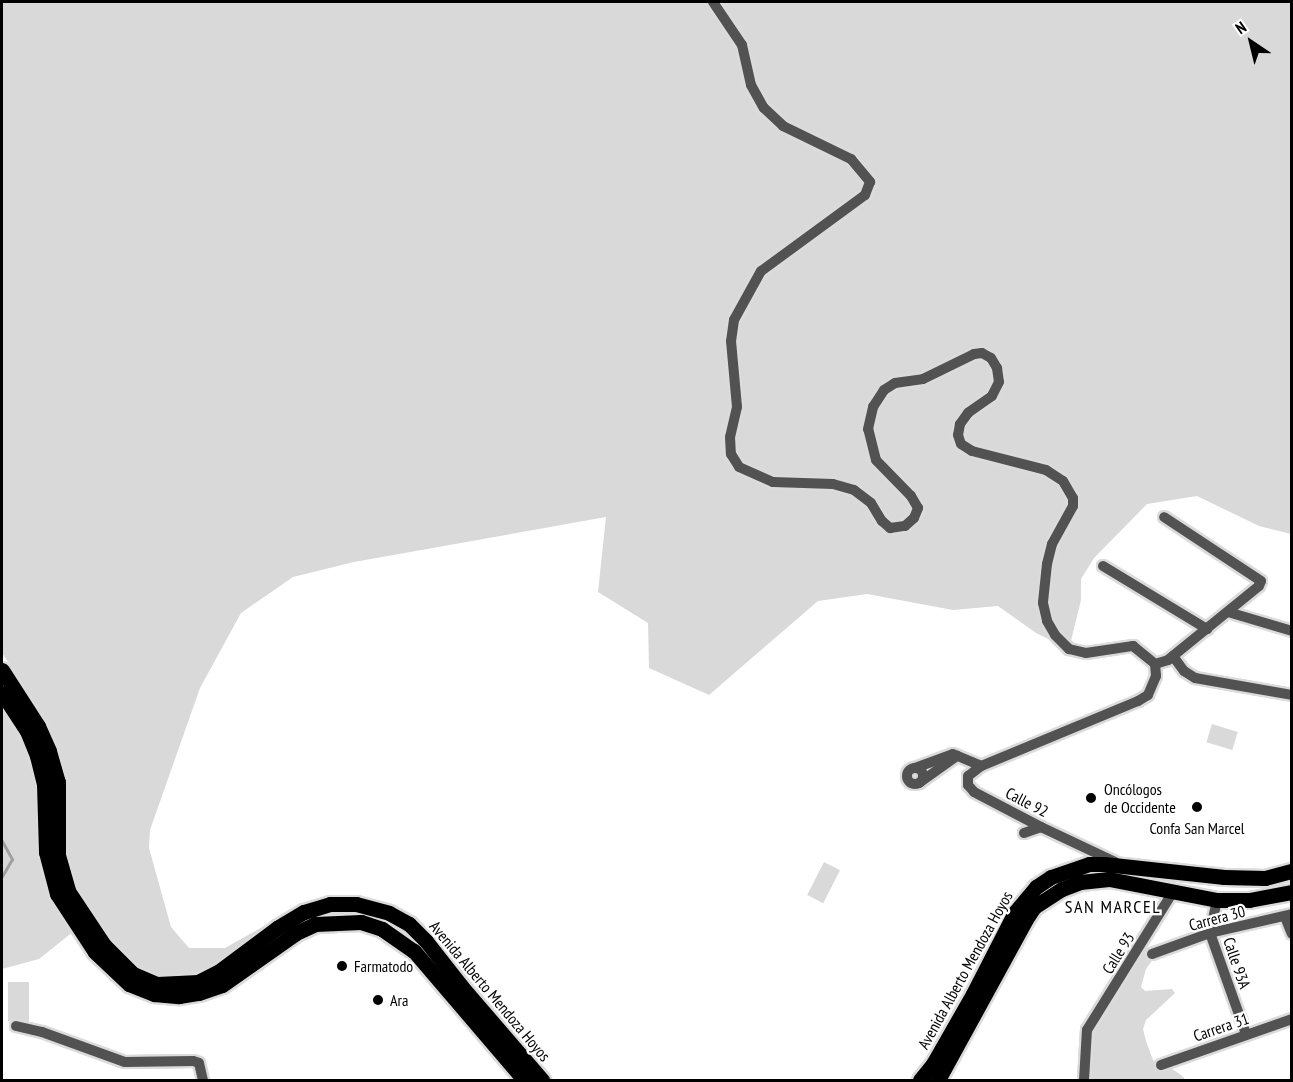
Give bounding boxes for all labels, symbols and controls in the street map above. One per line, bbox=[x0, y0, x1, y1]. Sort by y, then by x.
north arrow bbox=[1221, 12, 1281, 72]
text: N bbox=[1231, 17, 1250, 38]
place label: Oncólogos de Occidente bbox=[1104, 779, 1176, 817]
street label: Calle 92 bbox=[1002, 783, 1052, 821]
marker: Oncólogos de Occidente bbox=[1082, 789, 1100, 807]
marker: Confa San Marcel bbox=[1188, 798, 1206, 816]
place label: Confa San Marcel bbox=[1149, 818, 1245, 838]
street label: Avenida Alberto Mendoza Hoyos bbox=[913, 888, 1017, 1052]
district label: SAN MARCEL bbox=[1065, 896, 1161, 918]
street label: Carrera 30 bbox=[1187, 901, 1247, 935]
street label: Avenida Alberto Mendoza Hoyos bbox=[425, 917, 555, 1065]
street label: Calle 93 bbox=[1098, 929, 1138, 977]
street label: Calle 93A bbox=[1219, 935, 1255, 991]
place label: Farmatodo bbox=[354, 956, 413, 976]
marker: Farmatodo bbox=[335, 959, 349, 973]
place label: Ara bbox=[390, 990, 408, 1010]
marker: Ara bbox=[371, 993, 385, 1007]
street label: Carrera 31 bbox=[1191, 1009, 1251, 1045]

